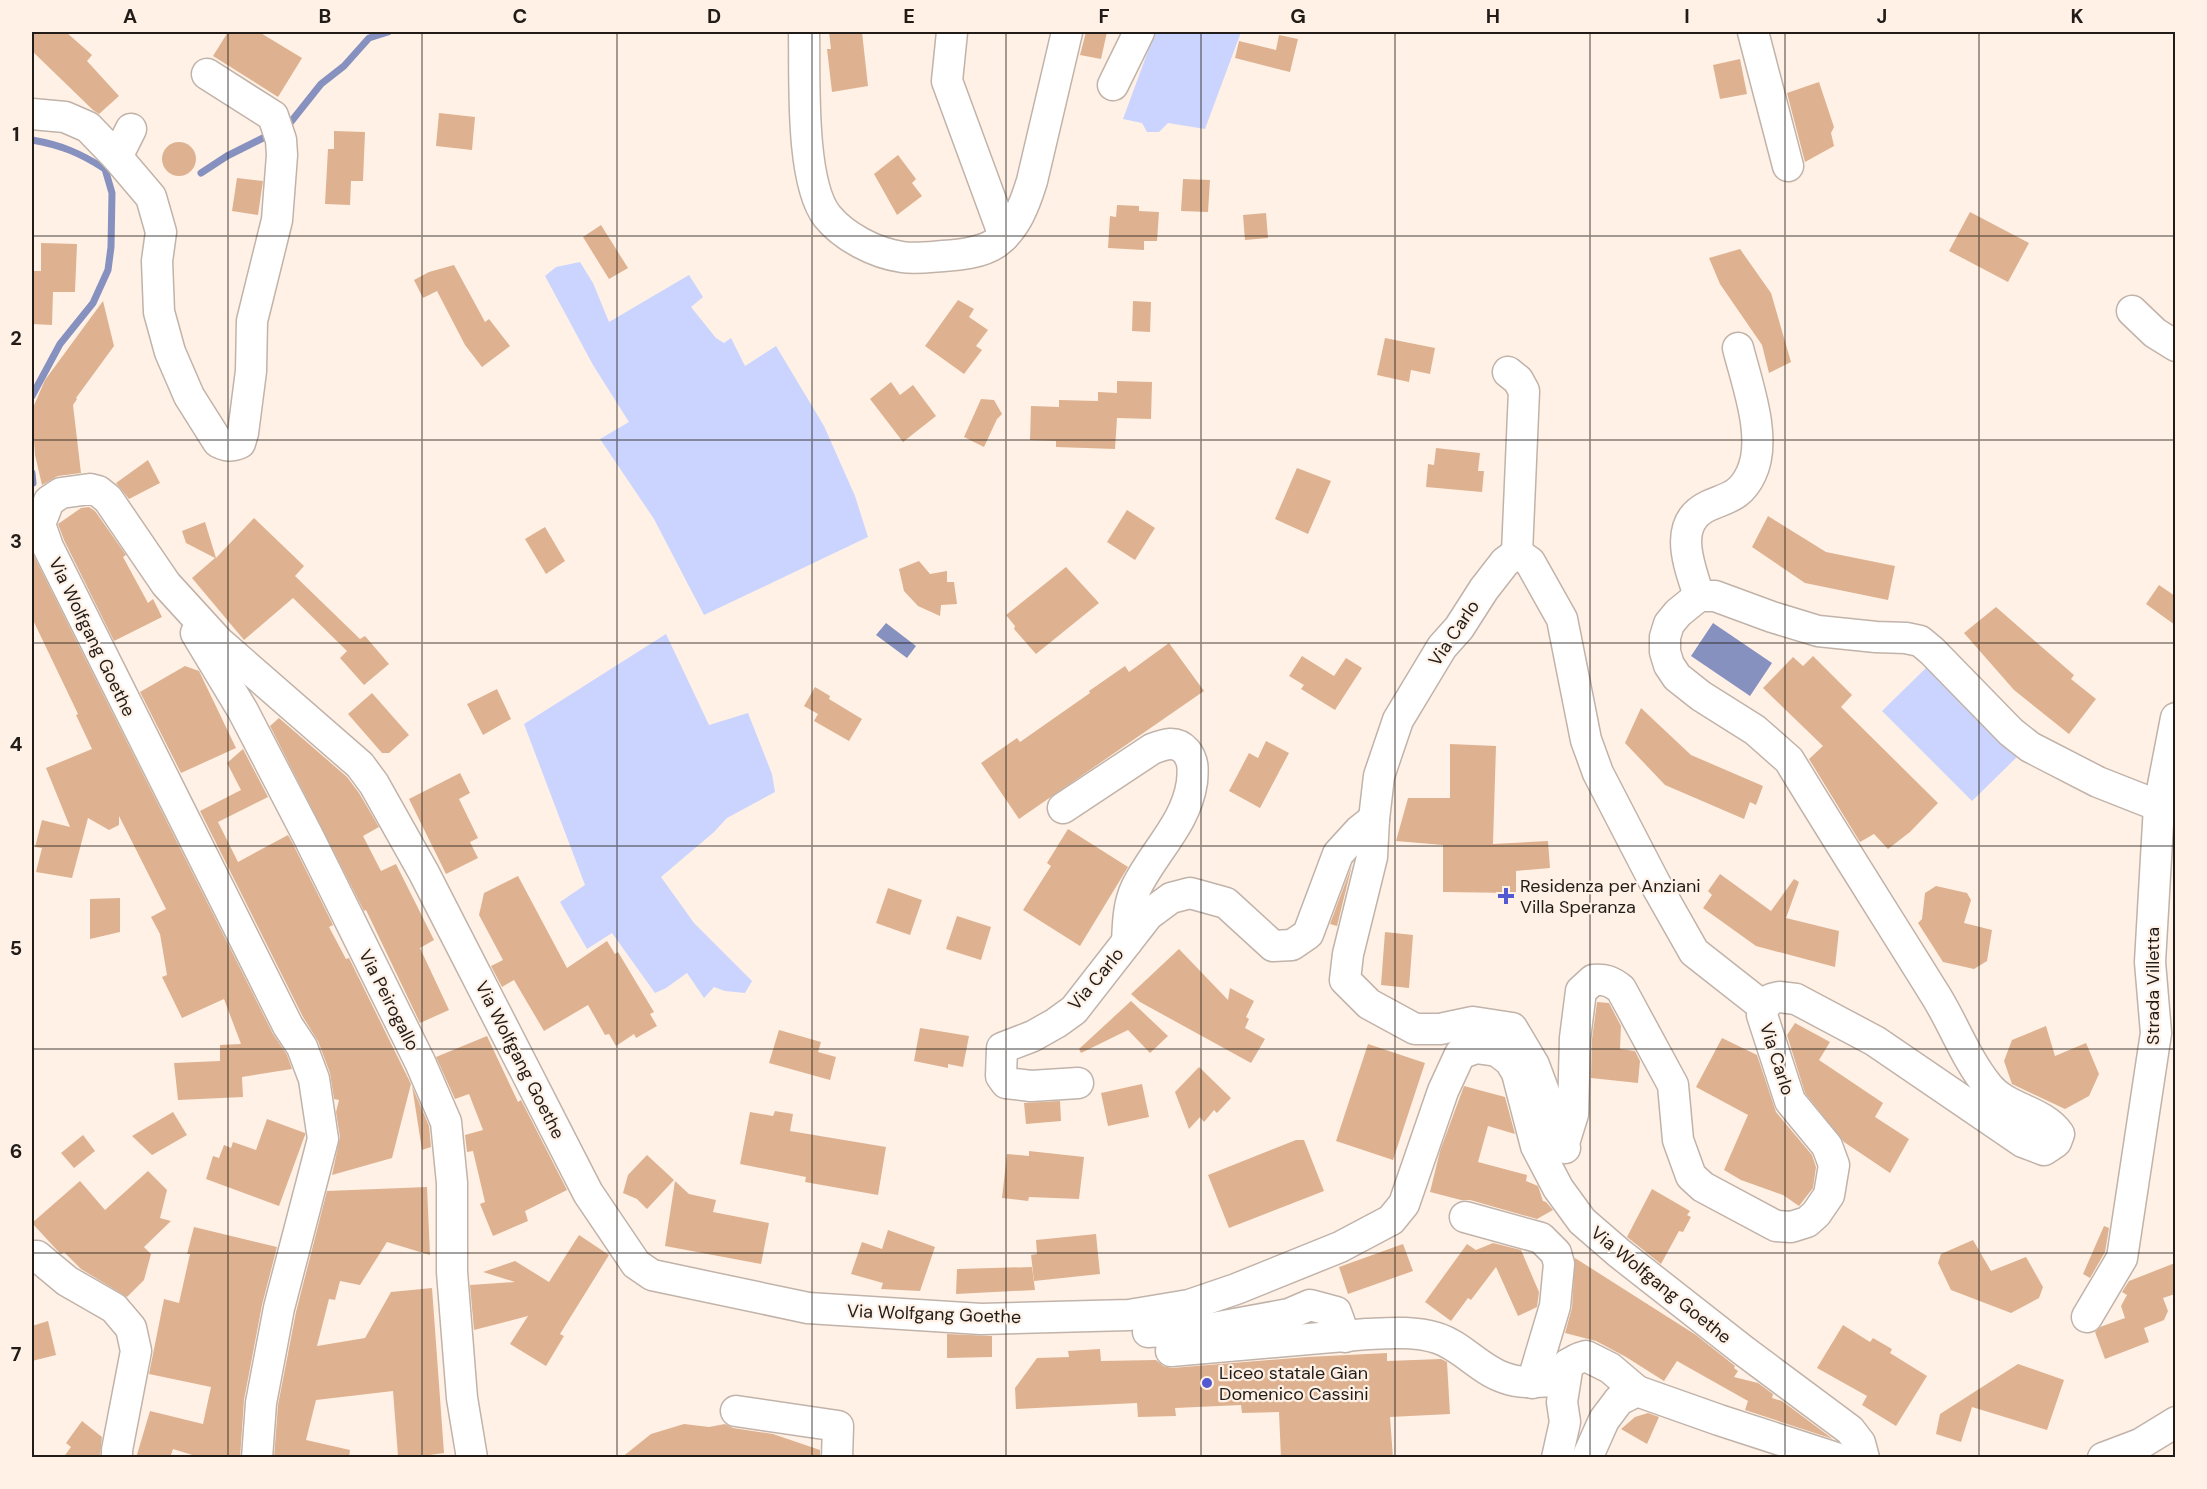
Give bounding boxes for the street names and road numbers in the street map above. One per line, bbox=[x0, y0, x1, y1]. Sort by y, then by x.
street label: Via Wolfgang Goethe bbox=[43, 553, 141, 721]
street label: Via Carlo bbox=[1423, 595, 1485, 671]
street label: Strada Villetta bbox=[2141, 927, 2165, 1045]
street label: Via Carlo bbox=[1063, 943, 1129, 1015]
street label: Via Peirogallo bbox=[353, 945, 425, 1055]
street label: Via Wolfgang Goethe bbox=[470, 977, 570, 1143]
street label: Via Carlo bbox=[1754, 1020, 1800, 1098]
street label: Via Wolfgang Goethe bbox=[1586, 1221, 1736, 1349]
street label: Via Wolfgang Goethe bbox=[846, 1299, 1022, 1329]

